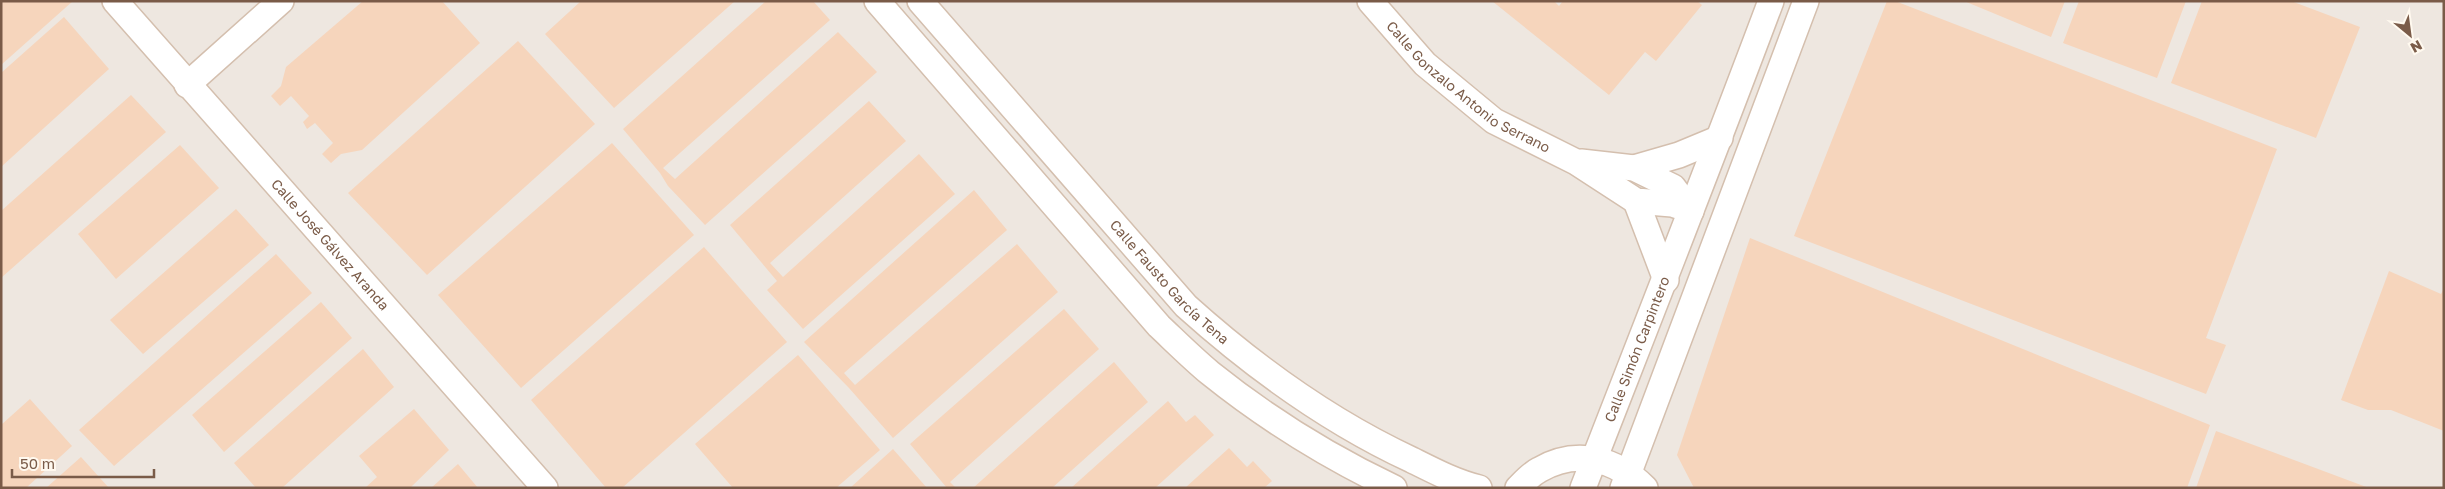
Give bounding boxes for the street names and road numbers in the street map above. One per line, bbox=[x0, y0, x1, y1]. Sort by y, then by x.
street label: Calle Gonzalo Antonio Serrano bbox=[1383, 17, 1553, 156]
street label: Calle José Gálvez Aranda bbox=[268, 175, 393, 313]
street label: Calle Fausto García Tena bbox=[1107, 216, 1233, 347]
street label: Calle Simón Carpintero bbox=[1601, 274, 1673, 424]

